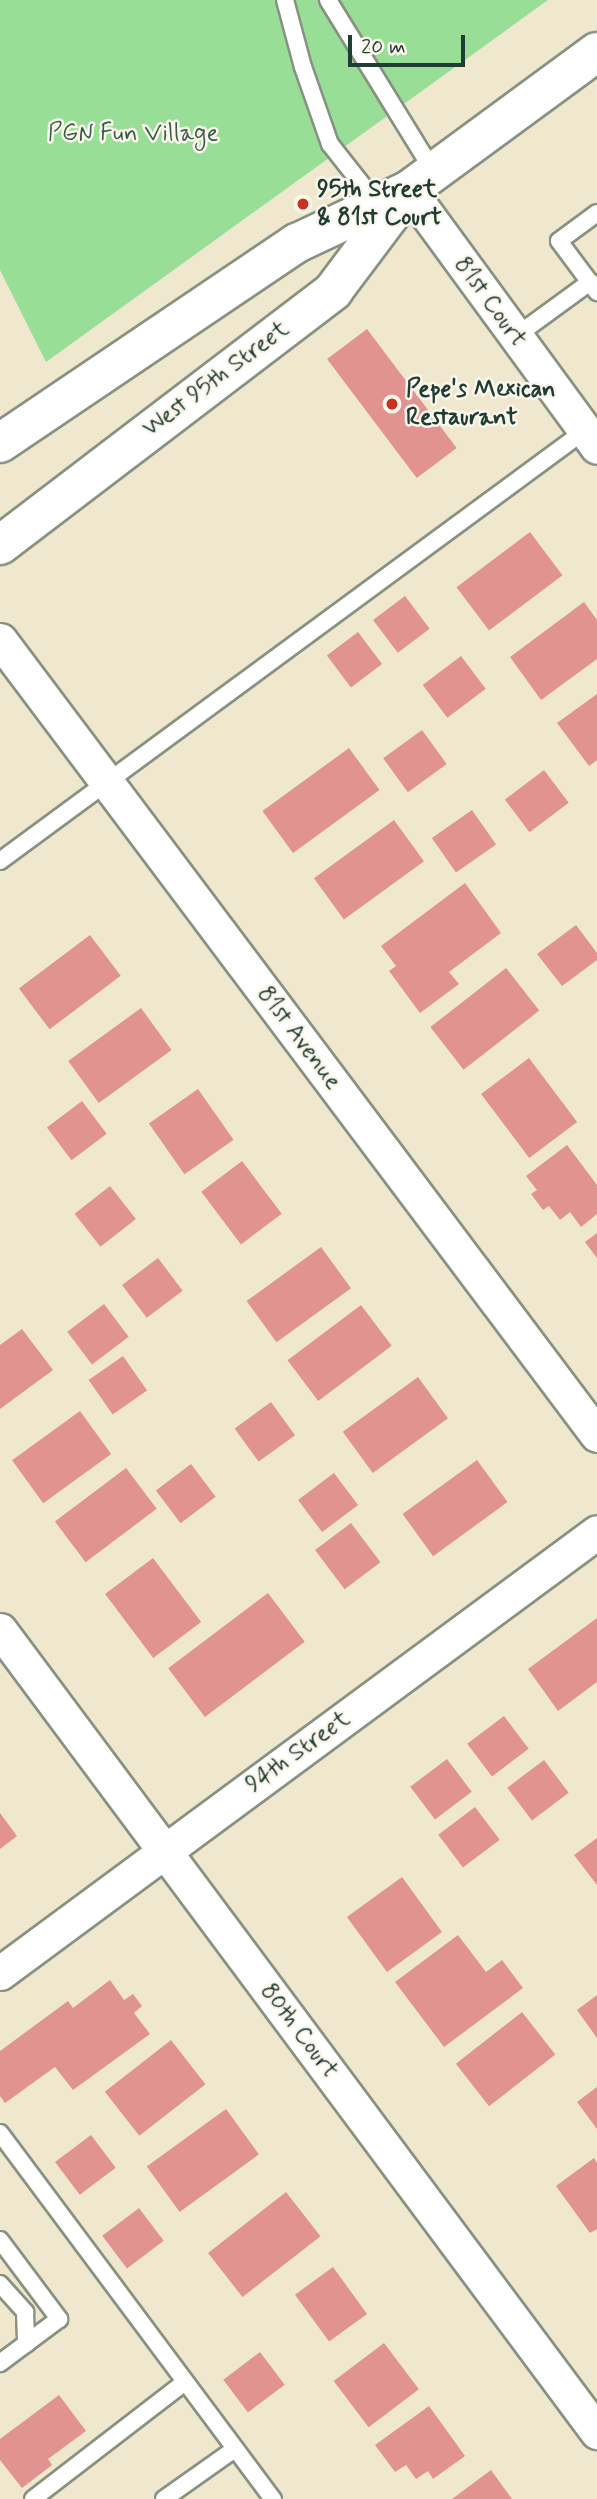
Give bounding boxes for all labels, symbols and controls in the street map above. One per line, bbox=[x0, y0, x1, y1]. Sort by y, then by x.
scale bar bbox=[352, 21, 469, 65]
text: 20 m bbox=[361, 33, 406, 61]
park label: PGN Fun Village bbox=[52, 120, 214, 148]
place label: 95th Street & 81st Court bbox=[317, 176, 442, 232]
marker: 95th Street & 81st Court bbox=[295, 196, 311, 212]
street label: 81st Court bbox=[448, 251, 532, 353]
street label: West 95th Street bbox=[137, 315, 295, 443]
place label: Pepe's Mexican Restaurant bbox=[406, 376, 554, 432]
marker: Pepe's Mexican Restaurant bbox=[384, 396, 400, 412]
street label: 81st Avenue bbox=[251, 981, 347, 1095]
street label: 94th Street bbox=[240, 1705, 356, 1799]
street label: 80th Court bbox=[254, 1978, 344, 2084]

